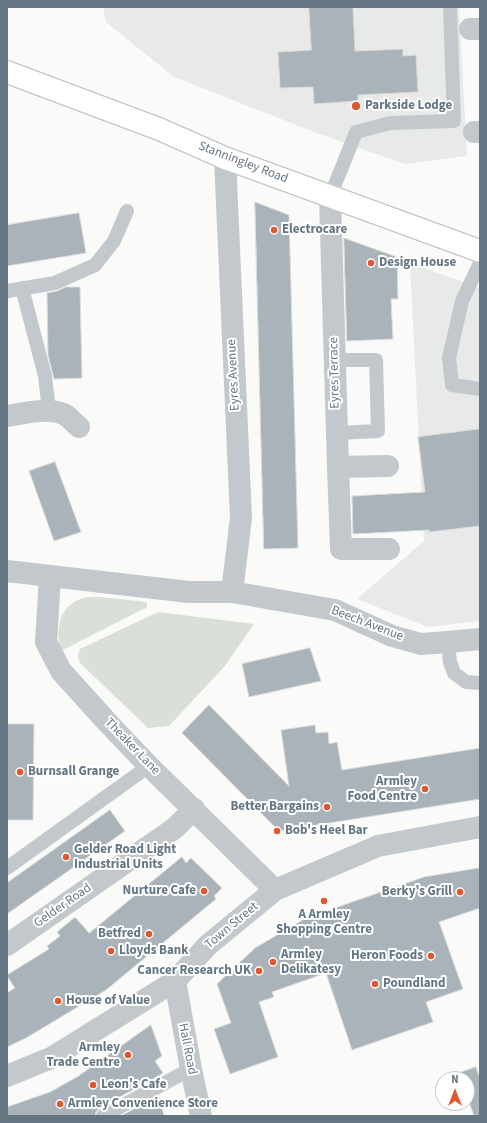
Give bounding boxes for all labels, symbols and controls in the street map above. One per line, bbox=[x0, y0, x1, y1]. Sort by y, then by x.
place label: Parkside Lodge bbox=[365, 98, 452, 114]
marker: Parkside Lodge bbox=[350, 100, 362, 112]
street label: Stanningley Road bbox=[196, 139, 290, 187]
place label: Electrocare bbox=[282, 222, 347, 238]
marker: Electrocare bbox=[269, 225, 279, 235]
place label: Design House bbox=[379, 255, 456, 271]
marker: Design House bbox=[366, 258, 376, 268]
street label: Eyres Terrace bbox=[327, 337, 343, 409]
street label: Eyres Avenue bbox=[224, 339, 244, 411]
street label: Beech Avenue bbox=[329, 603, 405, 645]
street label: Theaker Lane bbox=[101, 715, 163, 779]
place label: Burnsall Grange bbox=[28, 764, 119, 780]
marker: Burnsall Grange bbox=[15, 767, 25, 777]
place label: Armley Food Centre bbox=[347, 774, 417, 805]
marker: Armley Food Centre bbox=[420, 784, 430, 794]
place label: Better Bargains bbox=[230, 799, 319, 815]
marker: Better Bargains bbox=[322, 802, 332, 812]
place label: Bob's Heel Bar bbox=[285, 823, 368, 839]
marker: Bob's Heel Bar bbox=[272, 826, 282, 836]
place label: Gelder Road Light Industrial Units bbox=[74, 842, 176, 873]
marker: Gelder Road Light Industrial Units bbox=[61, 852, 71, 862]
street label: Gelder Road bbox=[31, 881, 95, 931]
place label: Nurture Cafe bbox=[123, 883, 196, 899]
place label: Berky's Grill bbox=[382, 884, 452, 900]
marker: Nurture Cafe bbox=[199, 886, 209, 896]
marker: Berky's Grill bbox=[455, 887, 465, 897]
marker: A Armley Shopping Centre bbox=[319, 896, 329, 906]
street label: Town Street bbox=[202, 899, 262, 953]
place label: A Armley Shopping Centre bbox=[276, 907, 372, 938]
place label: Betfred bbox=[98, 926, 141, 942]
marker: Betfred bbox=[144, 929, 154, 939]
place label: Lloyds Bank bbox=[119, 943, 188, 959]
marker: Lloyds Bank bbox=[106, 946, 116, 956]
place label: Armley Delikatesy bbox=[281, 947, 341, 978]
place label: Heron Foods bbox=[351, 948, 423, 964]
marker: Heron Foods bbox=[426, 951, 436, 961]
marker: Armley Delikatesy bbox=[268, 957, 278, 967]
place label: Cancer Research UK bbox=[137, 963, 251, 979]
marker: Cancer Research UK bbox=[254, 966, 264, 976]
place label: Poundland bbox=[383, 976, 445, 992]
marker: Poundland bbox=[370, 979, 380, 989]
place label: House of Value bbox=[66, 993, 150, 1009]
marker: House of Value bbox=[53, 996, 63, 1006]
street label: Hall Road bbox=[174, 1022, 200, 1076]
place label: Armley Trade Centre bbox=[46, 1040, 120, 1071]
marker: Armley Trade Centre bbox=[123, 1050, 133, 1060]
north arrow bbox=[435, 1071, 475, 1111]
text: N bbox=[451, 1072, 459, 1087]
place label: Leon's Cafe bbox=[101, 1077, 166, 1093]
marker: Leon's Cafe bbox=[88, 1080, 98, 1090]
place label: Armley Convenience Store bbox=[68, 1096, 218, 1112]
marker: Armley Convenience Store bbox=[55, 1099, 65, 1109]

